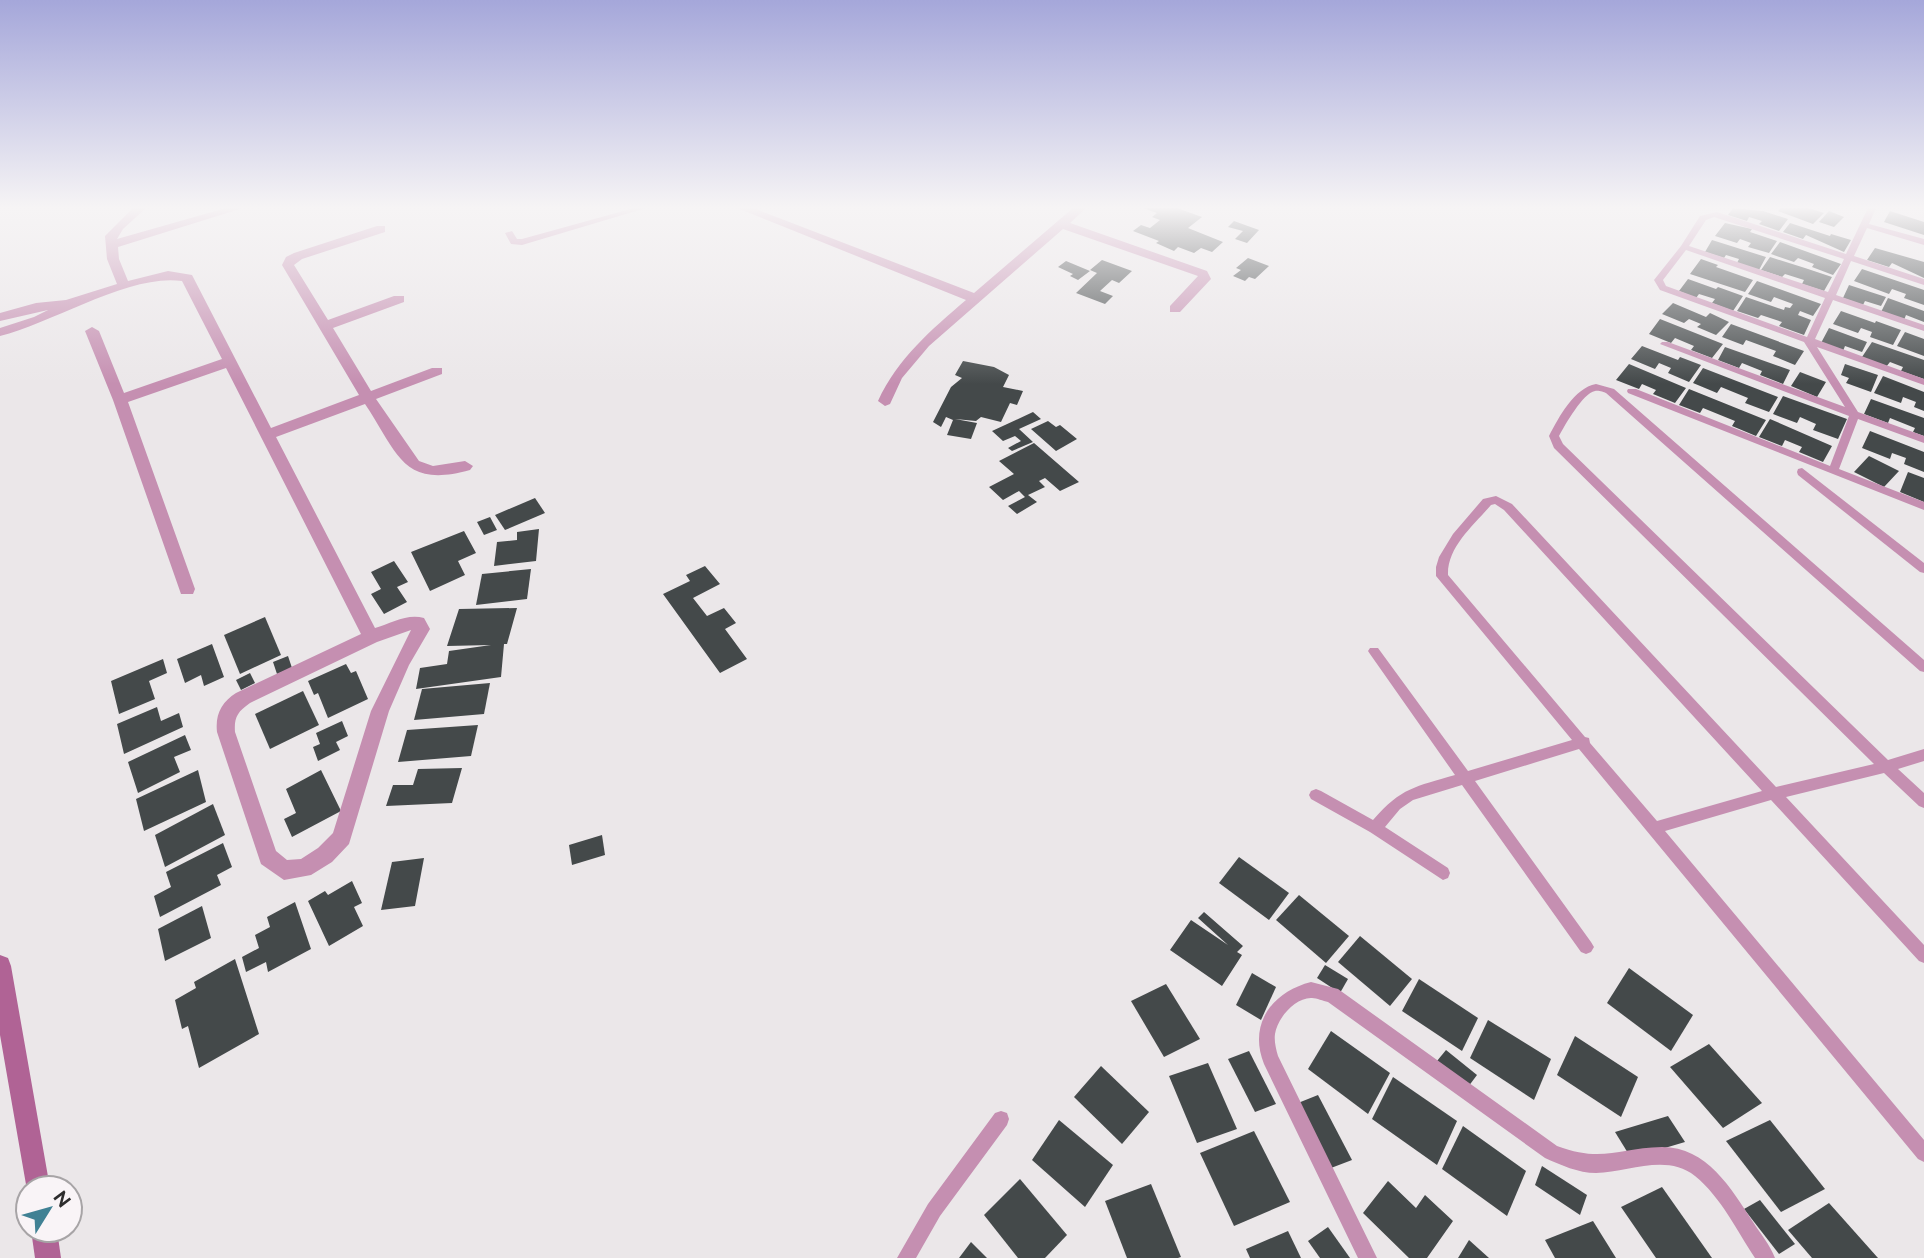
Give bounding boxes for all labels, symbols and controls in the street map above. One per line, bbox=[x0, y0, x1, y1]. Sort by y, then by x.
north arrow bbox=[14, 1174, 84, 1244]
text: N bbox=[49, 1186, 76, 1211]

